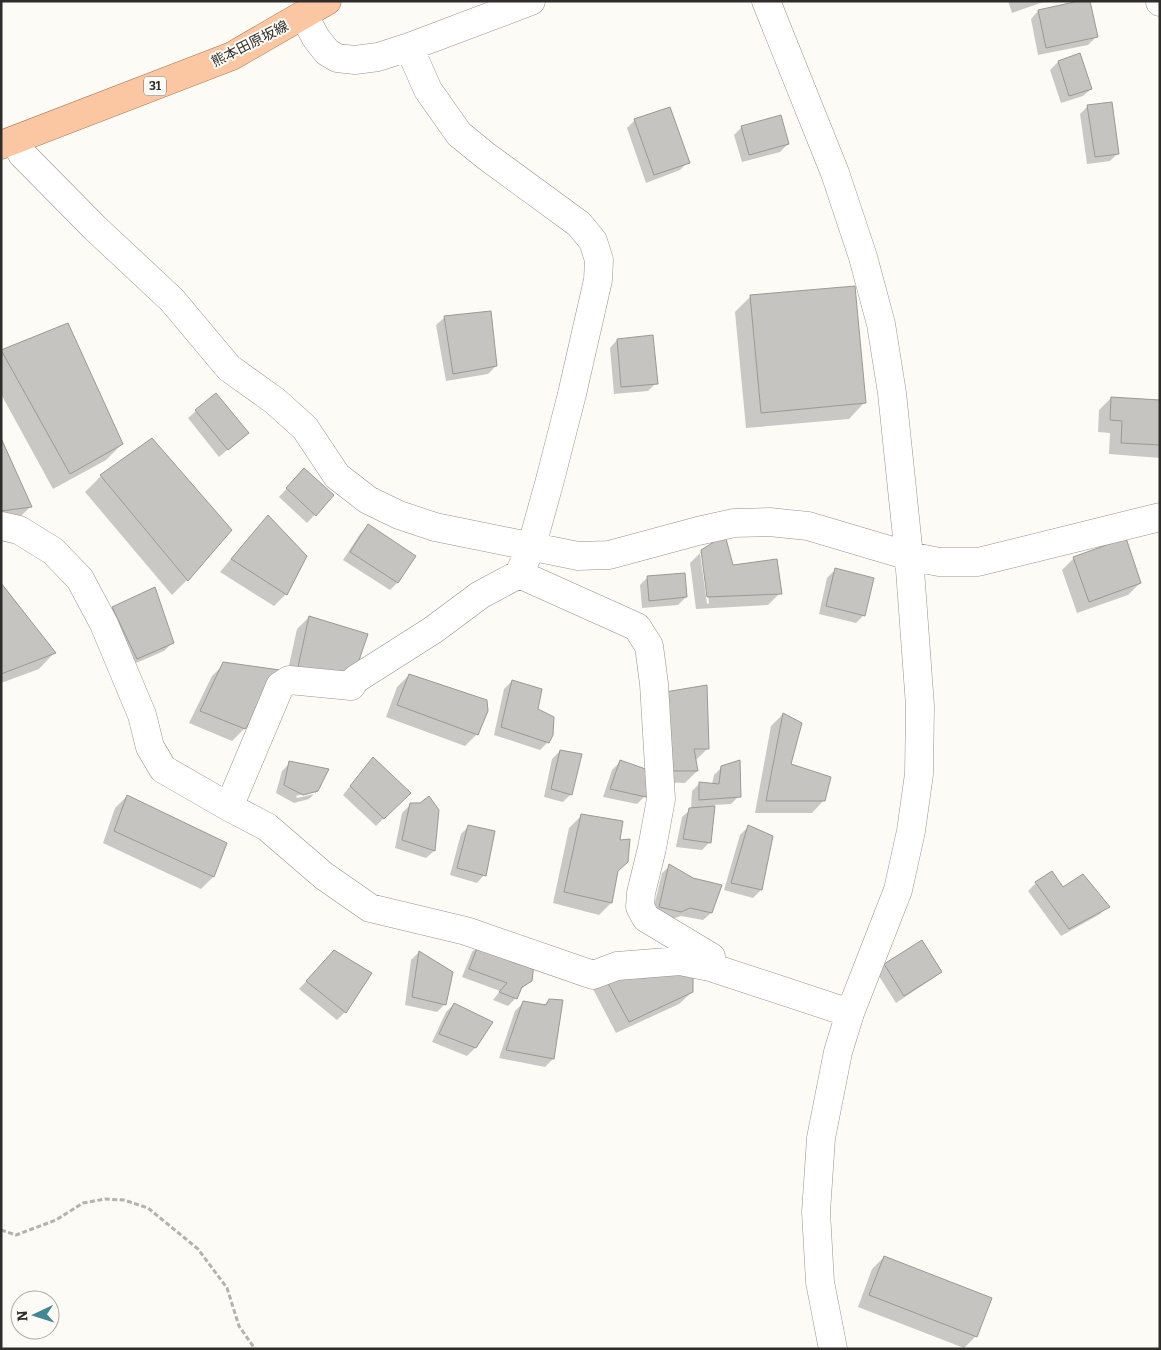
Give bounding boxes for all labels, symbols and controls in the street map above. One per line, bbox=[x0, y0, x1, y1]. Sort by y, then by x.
street label: 熊本田原坂線 bbox=[209, 17, 291, 71]
road number: 31 bbox=[144, 76, 166, 95]
north arrow bbox=[10, 1290, 60, 1340]
text: N bbox=[14, 1310, 31, 1322]

